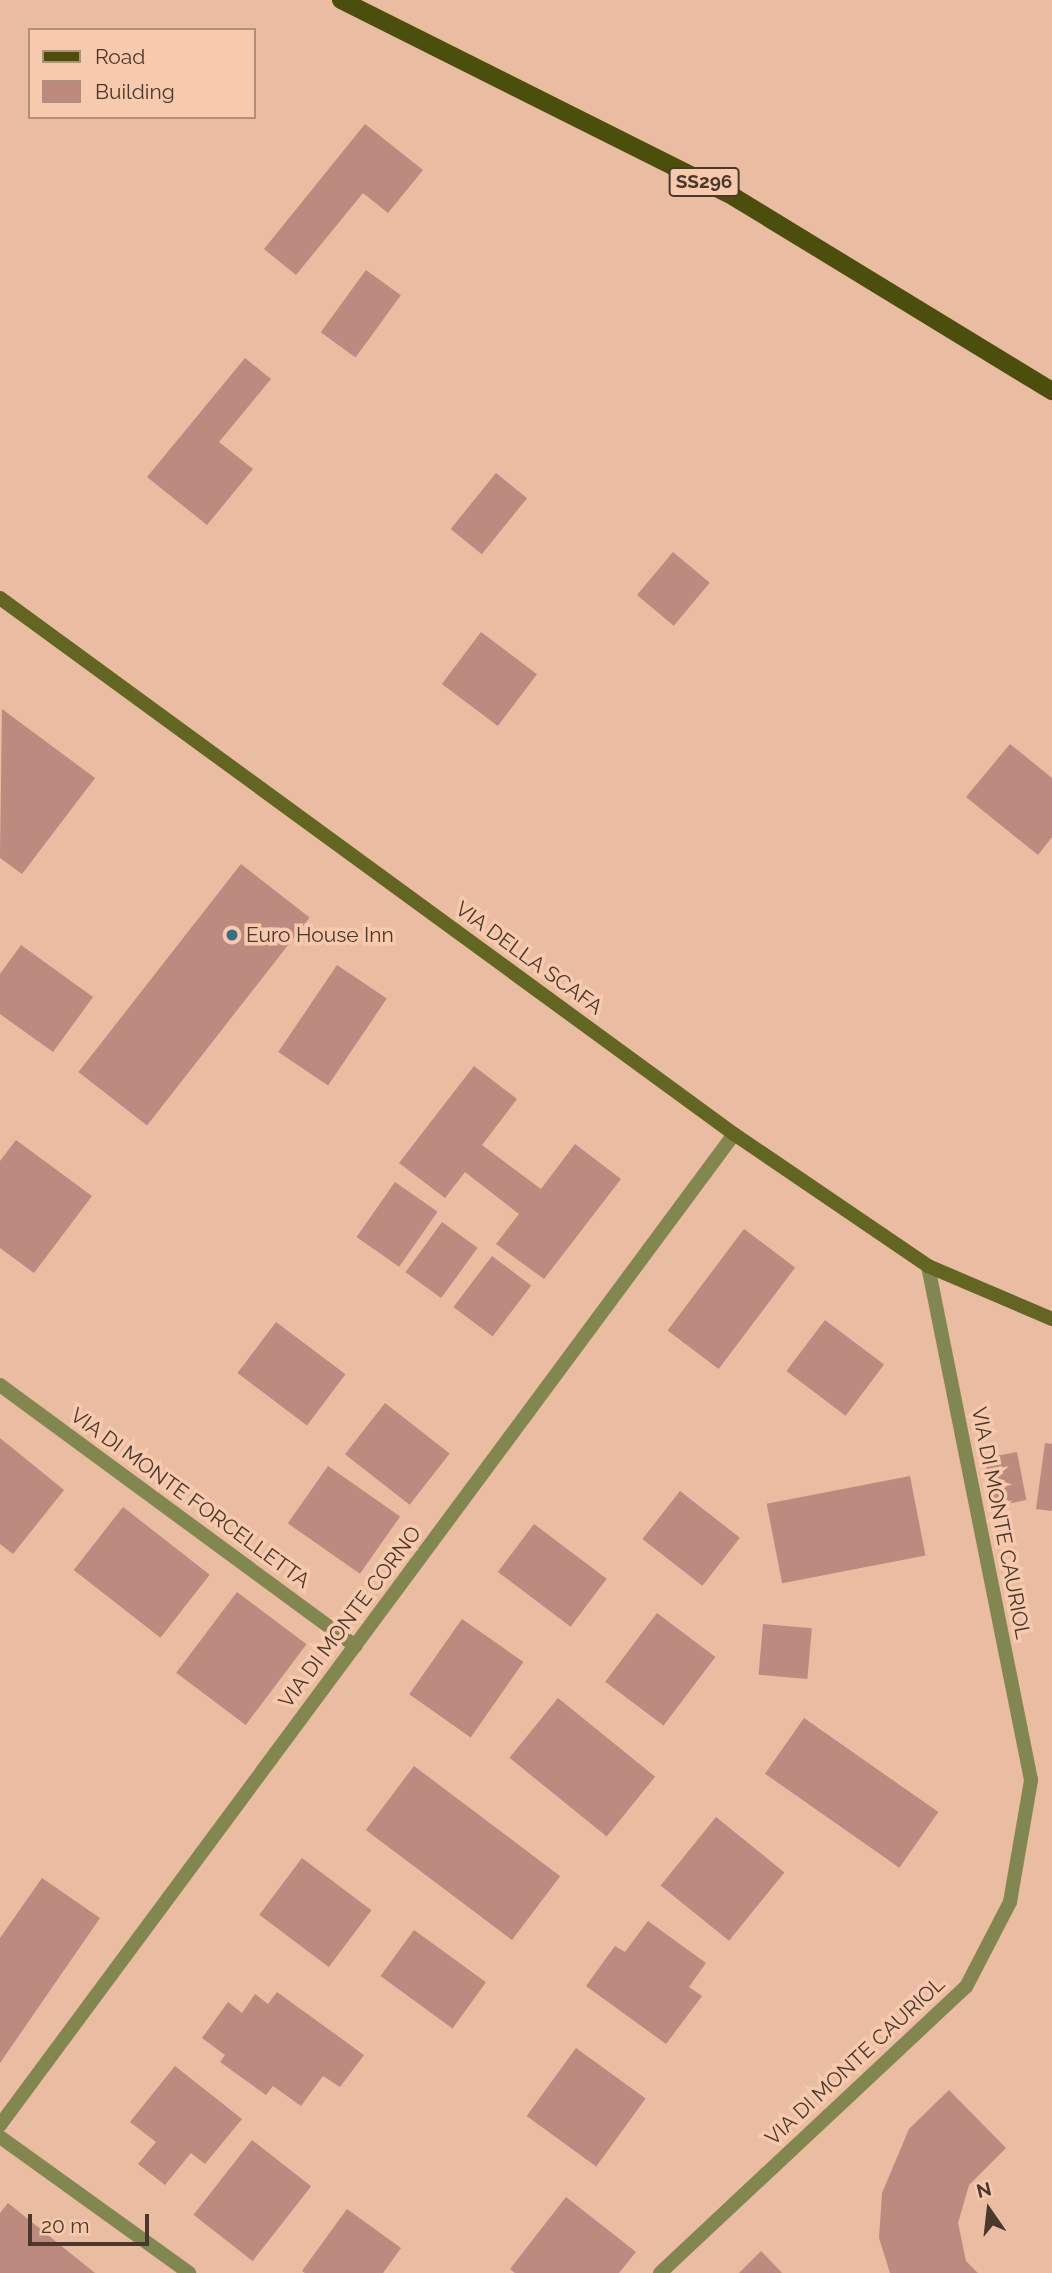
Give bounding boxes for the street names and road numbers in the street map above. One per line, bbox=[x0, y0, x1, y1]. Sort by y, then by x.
road number: SS296 bbox=[667, 166, 741, 198]
street label: VIA DELLA SCAFA bbox=[450, 896, 608, 1020]
street label: VIA DI MONTE FORCELLETTA bbox=[65, 1402, 315, 1594]
street label: VIA DI MONTE CAURIOL bbox=[966, 1405, 1036, 1641]
street label: VIA DI MONTE CORNO bbox=[273, 1521, 427, 1713]
street label: VIA DI MONTE CAURIOL bbox=[760, 1971, 950, 2151]

